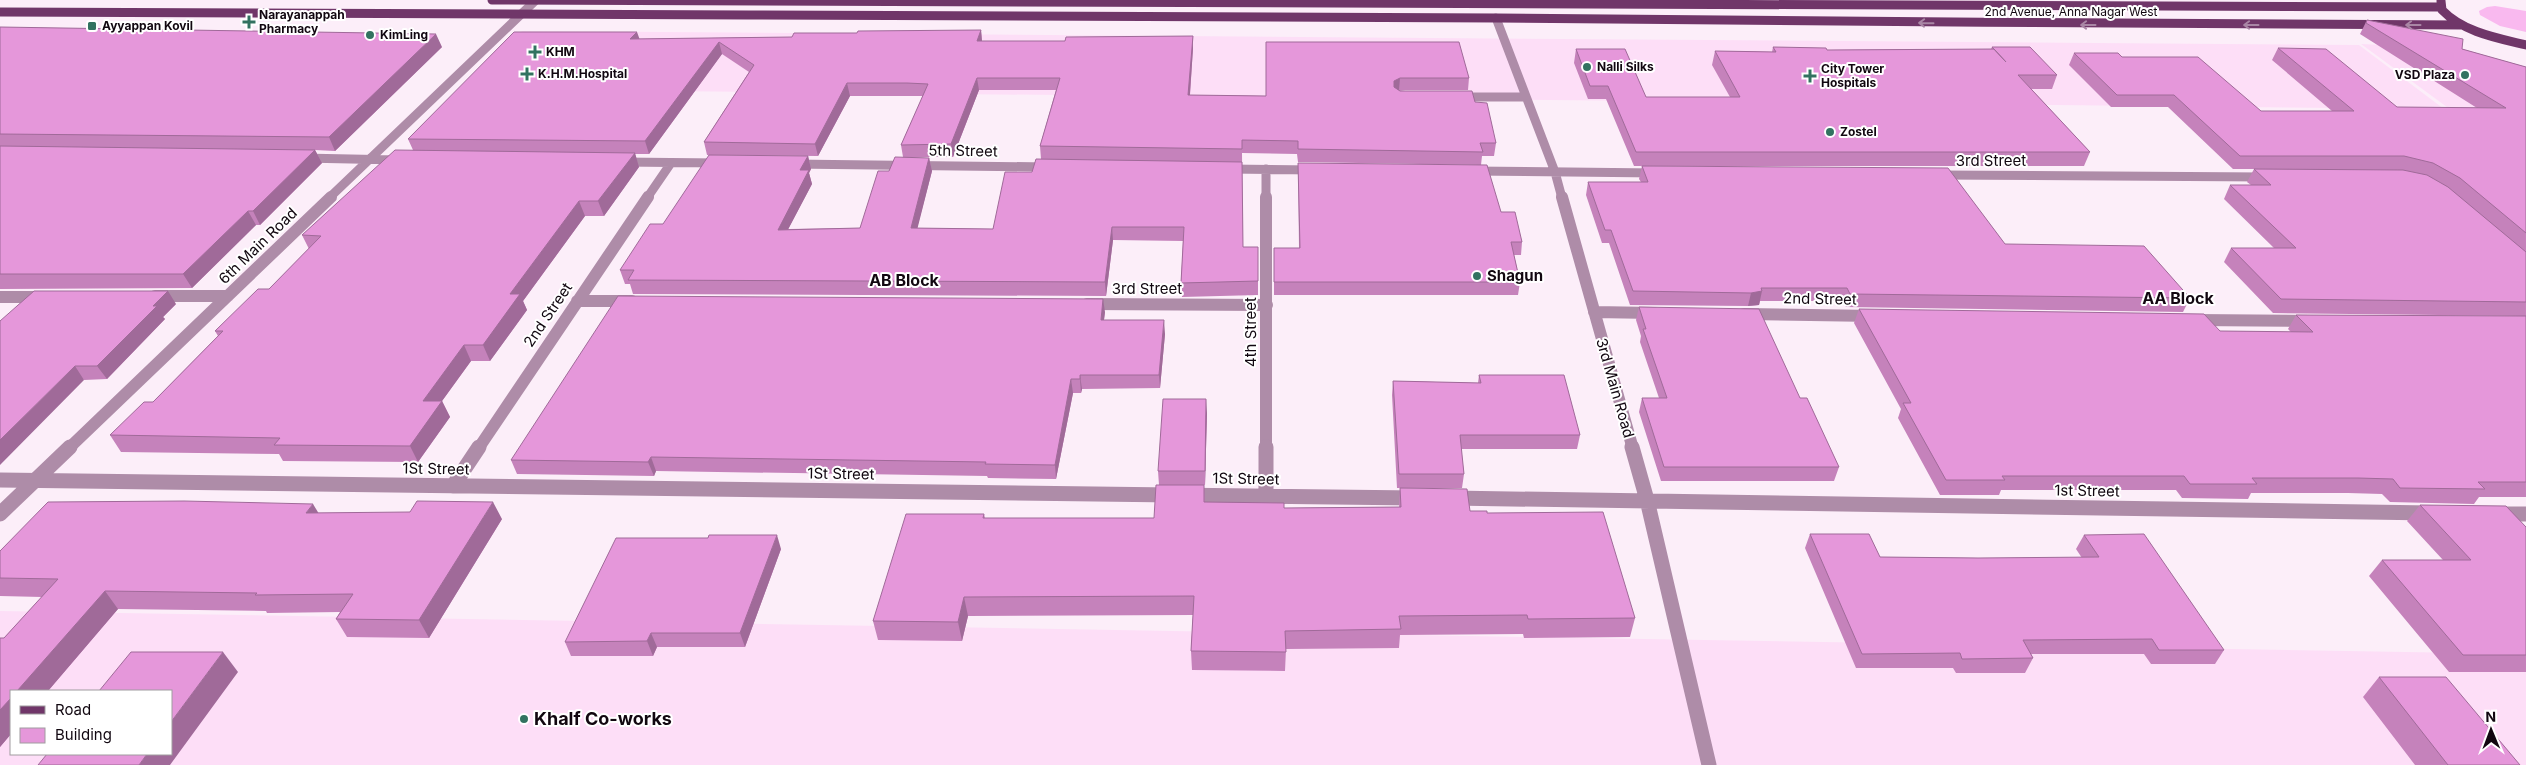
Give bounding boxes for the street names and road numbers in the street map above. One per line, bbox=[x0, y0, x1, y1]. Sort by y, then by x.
street label: 2nd Avenue, Anna Nagar West bbox=[1985, 4, 2158, 19]
street label: 5th Street bbox=[928, 140, 998, 161]
street label: 3rd Street bbox=[1956, 151, 2026, 170]
street label: 6th Main Road bbox=[214, 203, 301, 288]
street label: 2nd Street bbox=[519, 279, 576, 351]
street label: 3rd Street bbox=[1112, 279, 1182, 298]
street label: 2nd Street bbox=[1783, 288, 1857, 309]
street label: 4th Street bbox=[1241, 297, 1260, 367]
street label: 3rd Main Road bbox=[1592, 336, 1639, 440]
street label: 1St Street bbox=[402, 458, 470, 479]
street label: 1St Street bbox=[807, 463, 875, 484]
street label: 1St Street bbox=[1212, 468, 1280, 489]
street label: 1st Street bbox=[2054, 480, 2120, 501]

